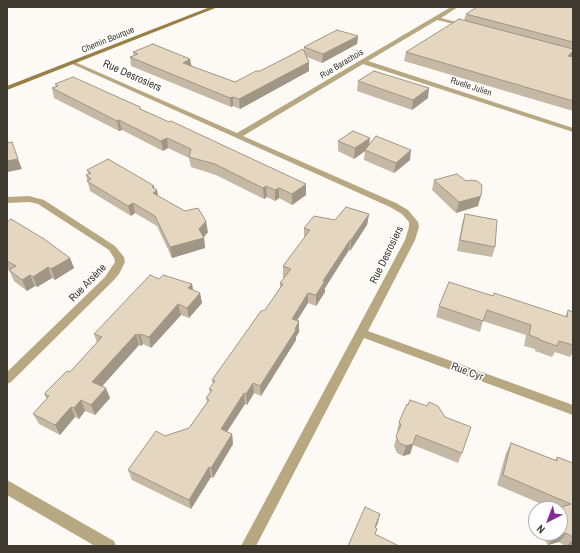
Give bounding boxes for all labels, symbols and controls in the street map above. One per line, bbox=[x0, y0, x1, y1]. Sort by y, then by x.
street label: Chemin Bourque bbox=[80, 25, 136, 55]
street label: Rue Barachois bbox=[318, 47, 366, 81]
street label: Rue Desrosiers bbox=[101, 57, 163, 95]
street label: Ruelle Julien bbox=[449, 75, 493, 99]
street label: Rue Desrosiers bbox=[367, 224, 407, 286]
street label: Rue Arsène bbox=[67, 261, 109, 305]
street label: Rue Cyr bbox=[449, 360, 485, 384]
north arrow bbox=[528, 501, 568, 541]
text: N bbox=[534, 522, 548, 537]

